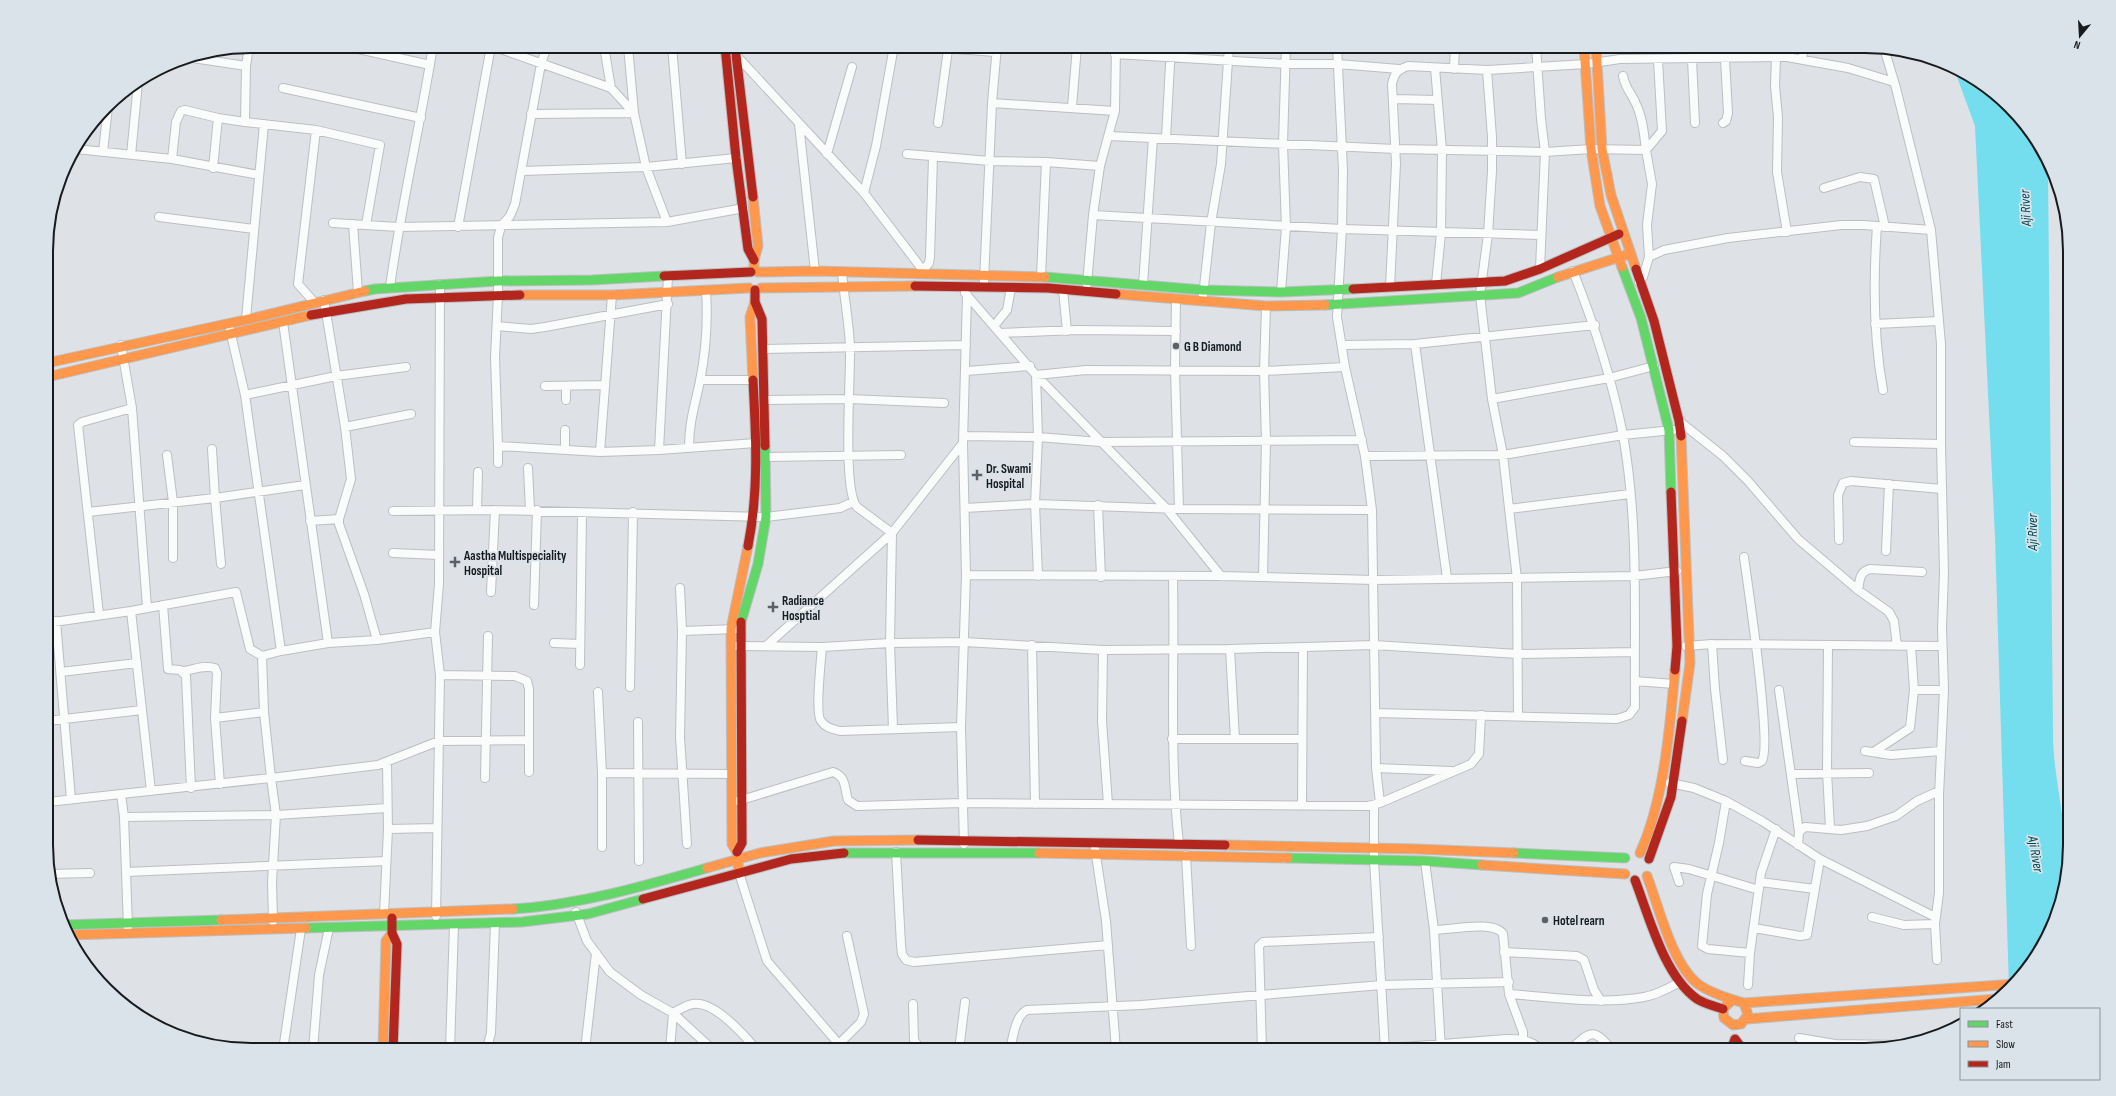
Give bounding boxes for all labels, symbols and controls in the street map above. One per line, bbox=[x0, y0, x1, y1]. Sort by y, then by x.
north arrow bbox=[2060, 16, 2100, 56]
text: N bbox=[2072, 38, 2082, 52]
water label: Aji River bbox=[2016, 188, 2035, 228]
place label: G B Diamond bbox=[1184, 339, 1242, 355]
marker: G B Diamond bbox=[1171, 341, 1181, 351]
place label: Dr. Swami Hospital bbox=[986, 461, 1031, 492]
marker: Dr. Swami Hospital bbox=[971, 469, 983, 481]
water label: Aji River bbox=[2024, 513, 2041, 551]
place label: Aastha Multispeciality Hospital bbox=[463, 548, 567, 579]
marker: Aastha Multispeciality Hospital bbox=[449, 556, 461, 568]
place label: Radiance Hosptial bbox=[782, 593, 824, 624]
marker: Radiance Hosptial bbox=[767, 601, 779, 613]
water label: Aji River bbox=[2024, 834, 2047, 875]
place label: Hotel rearn bbox=[1553, 913, 1605, 929]
marker: Hotel rearn bbox=[1540, 915, 1550, 925]
legend bbox=[1960, 1008, 2100, 1080]
text: Fast bbox=[1996, 1017, 2013, 1032]
text: Slow bbox=[1996, 1037, 2015, 1052]
text: Jam bbox=[1995, 1057, 2011, 1072]

